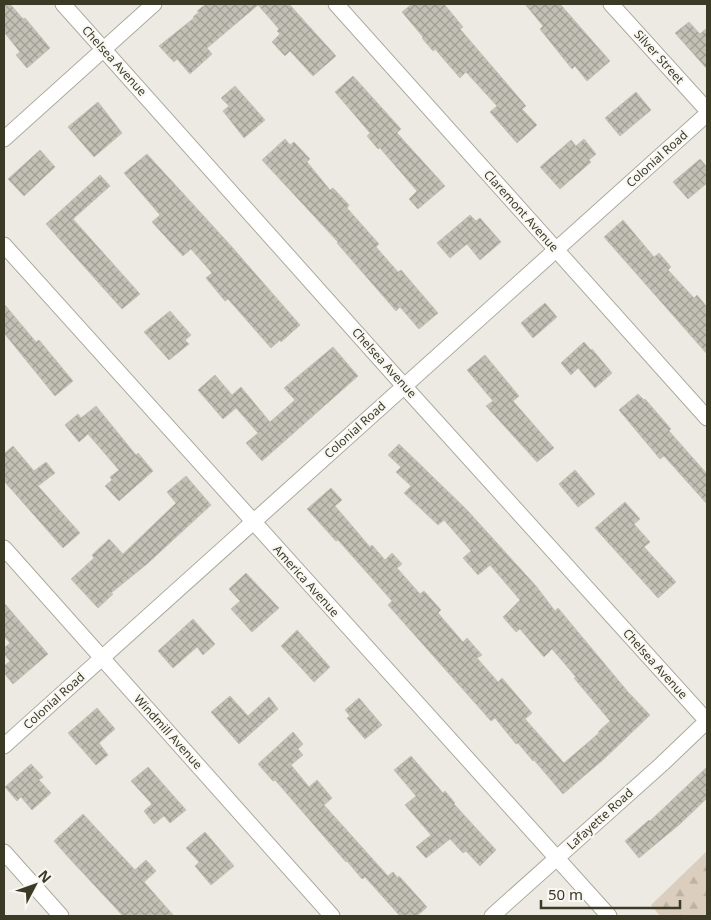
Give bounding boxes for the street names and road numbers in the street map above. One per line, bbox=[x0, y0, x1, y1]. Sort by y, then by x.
street label: Chelsea Avenue bbox=[78, 22, 151, 100]
street label: Silver Street bbox=[631, 26, 689, 88]
street label: Colonial Road bbox=[622, 126, 691, 191]
street label: Claremont Avenue bbox=[480, 166, 563, 255]
street label: Chelsea Avenue bbox=[348, 324, 421, 402]
street label: Colonial Road bbox=[320, 397, 389, 462]
street label: America Avenue bbox=[269, 541, 343, 621]
street label: Chelsea Avenue bbox=[619, 625, 692, 703]
street label: Colonial Road bbox=[19, 668, 88, 733]
street label: Windmill Avenue bbox=[130, 691, 207, 773]
street label: Lafayette Road bbox=[563, 784, 637, 853]

